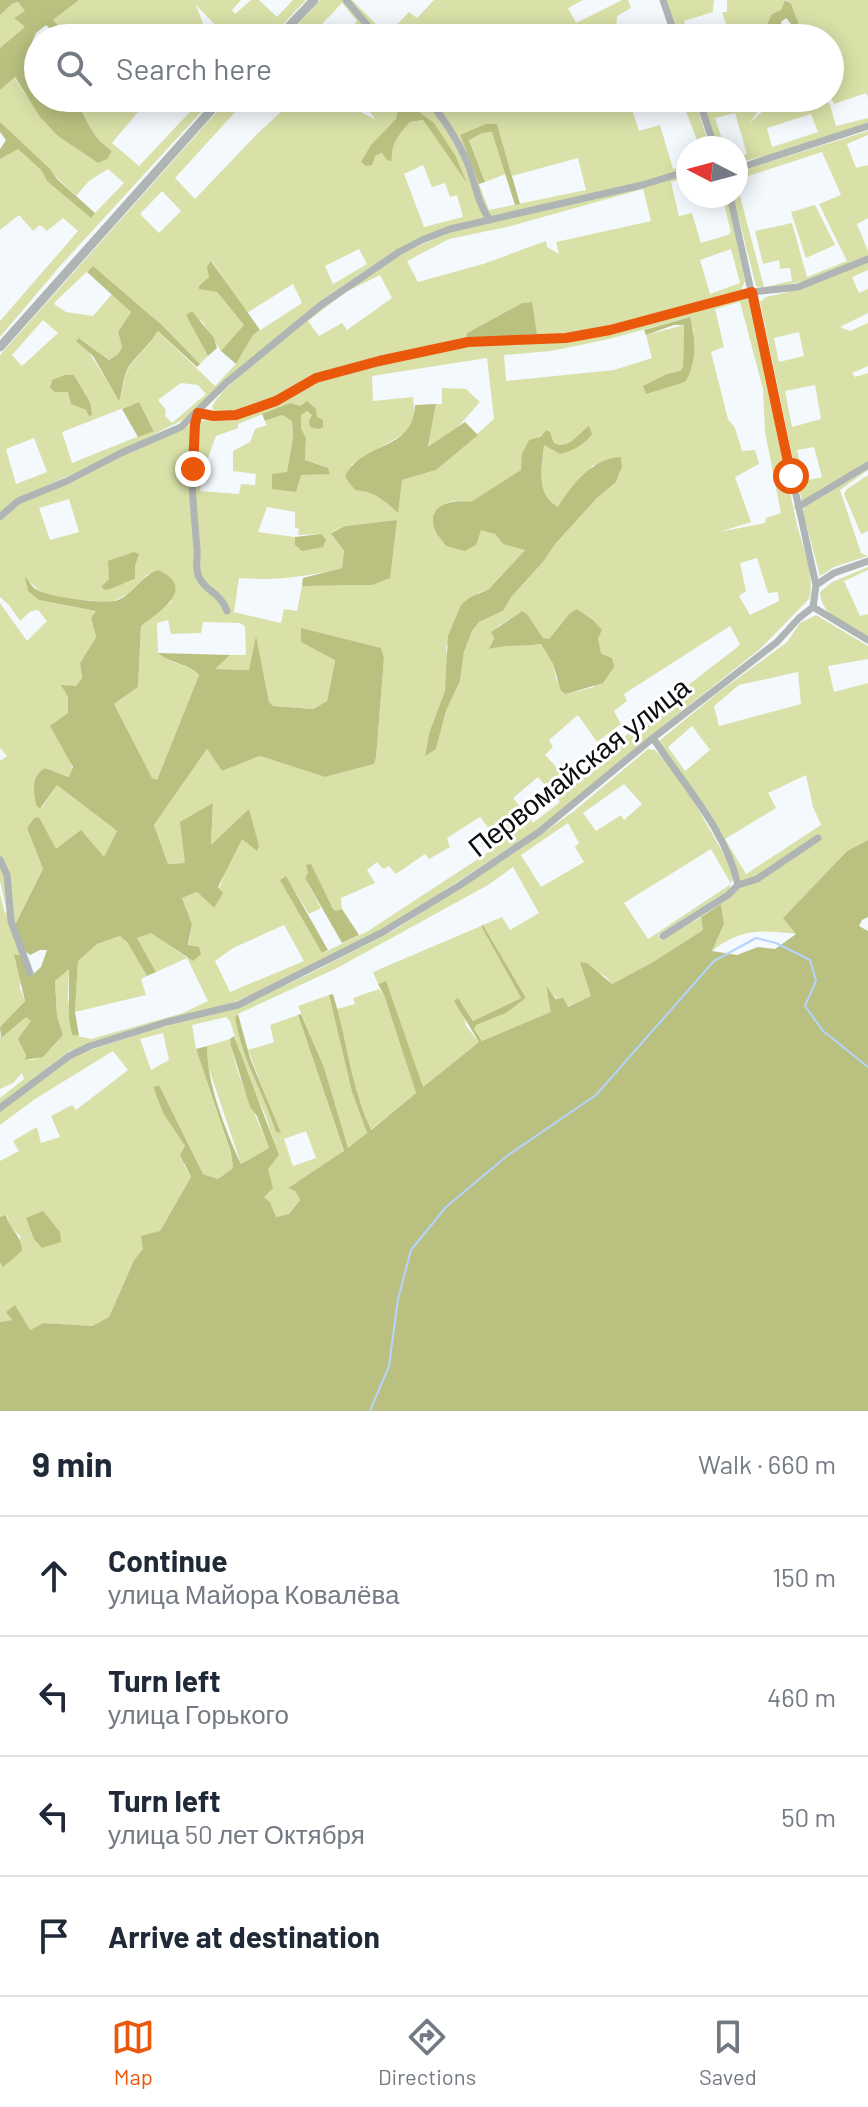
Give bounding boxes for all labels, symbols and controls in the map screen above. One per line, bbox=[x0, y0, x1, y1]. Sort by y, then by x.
search box bbox=[24, 24, 844, 112]
icon: search bbox=[52, 46, 96, 90]
text: Search here bbox=[116, 50, 272, 86]
north arrow bbox=[676, 136, 748, 208]
route end bbox=[175, 451, 211, 487]
route start bbox=[773, 458, 809, 494]
street label: Первомайская улица bbox=[461, 669, 696, 863]
text: 9 min bbox=[32, 1443, 113, 1484]
text: Walk · 660 m bbox=[698, 1448, 836, 1479]
text: Continue bbox=[108, 1542, 228, 1578]
icon: ahead bbox=[32, 1554, 76, 1598]
text: 150 m bbox=[772, 1561, 836, 1592]
text: улица Майора Ковалёва bbox=[108, 1578, 399, 1609]
text: Turn left bbox=[108, 1662, 221, 1698]
icon: left bbox=[32, 1674, 76, 1718]
text: 460 m bbox=[767, 1681, 836, 1712]
text: улица Горького bbox=[108, 1698, 289, 1729]
text: Turn left bbox=[108, 1782, 221, 1818]
icon: left bbox=[32, 1794, 76, 1838]
text: 50 m bbox=[781, 1801, 836, 1832]
text: улица 50 лет Октября bbox=[108, 1818, 365, 1849]
icon: arrive bbox=[32, 1914, 76, 1958]
text: Arrive at destination bbox=[108, 1918, 380, 1954]
tab: Map bbox=[111, 2015, 155, 2089]
tab: Directions bbox=[378, 2015, 476, 2089]
tab: Saved bbox=[699, 2015, 757, 2089]

